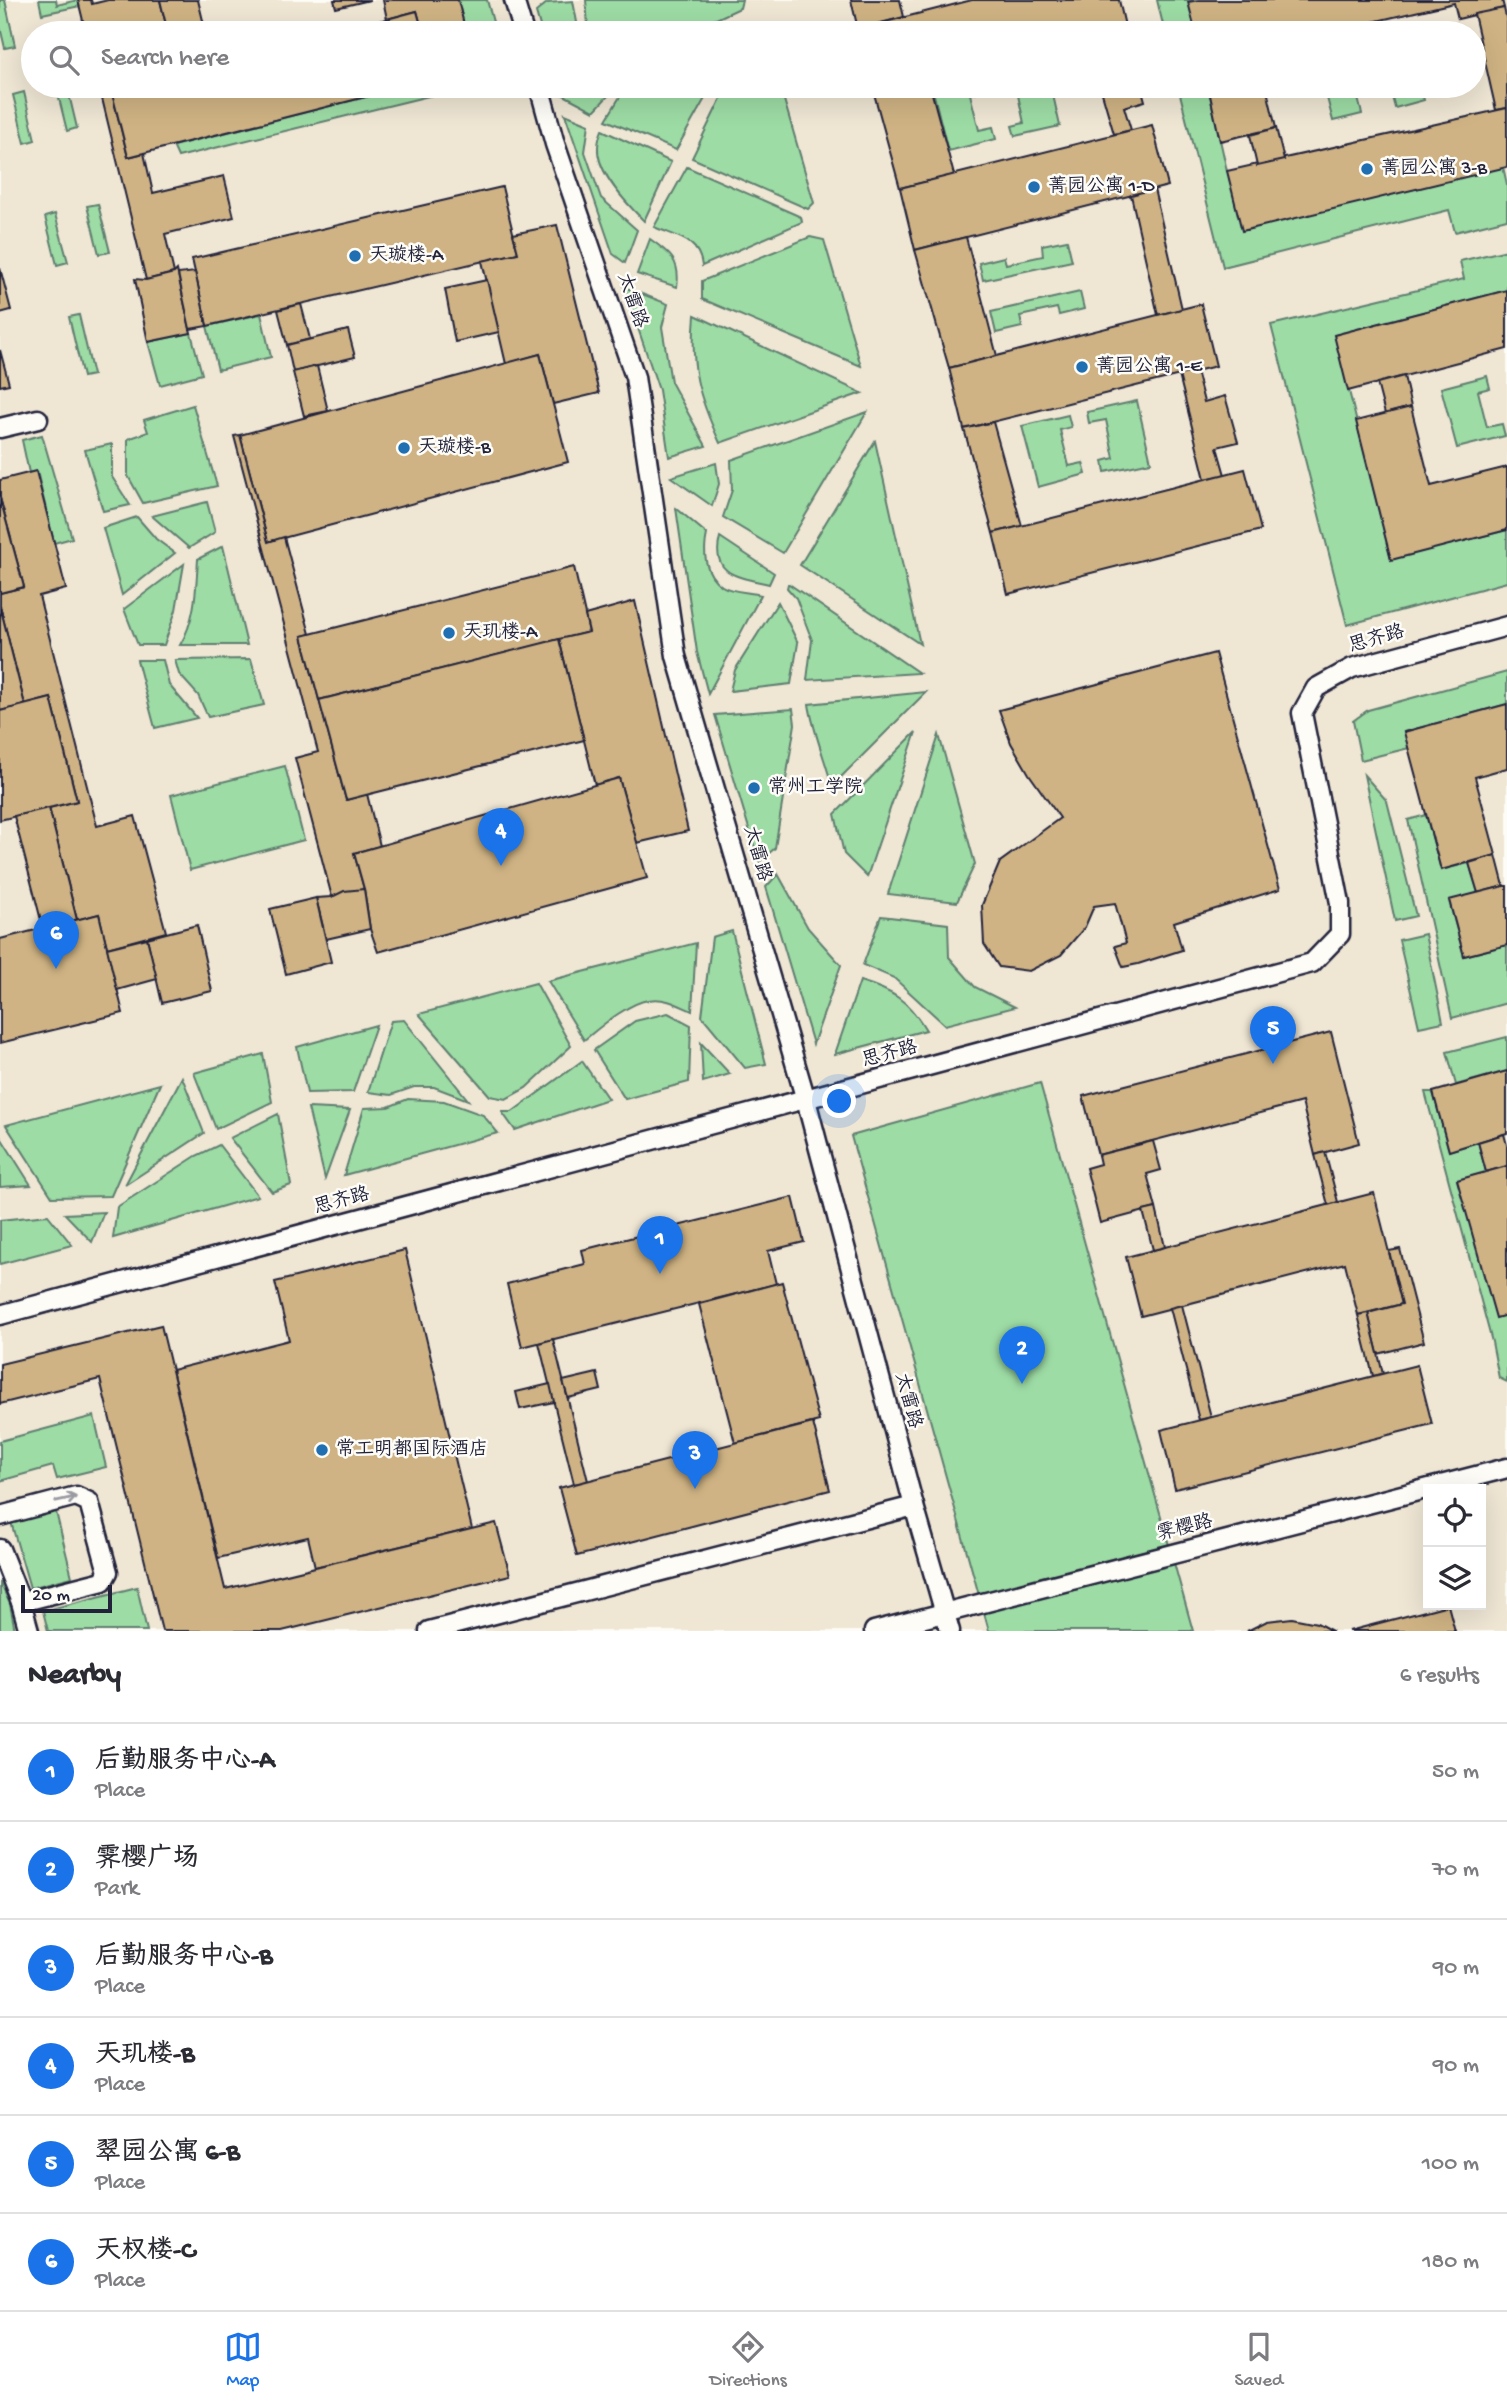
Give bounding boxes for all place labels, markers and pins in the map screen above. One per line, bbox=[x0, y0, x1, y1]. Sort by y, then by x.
place label: 菁园公寓 3-B bbox=[1381, 157, 1488, 181]
marker: 菁园公寓 3-B bbox=[1359, 161, 1375, 177]
place label: 菁园公寓 1-D bbox=[1048, 175, 1155, 199]
marker: 菁园公寓 1-D bbox=[1026, 179, 1042, 195]
place label: 天璇楼-A bbox=[369, 244, 445, 268]
marker: 天璇楼-A bbox=[347, 248, 363, 264]
place label: 菁园公寓 1-E bbox=[1096, 355, 1203, 379]
marker: 菁园公寓 1-E bbox=[1074, 359, 1090, 375]
place label: 天璇楼-B bbox=[418, 436, 492, 460]
marker: 天璇楼-B bbox=[396, 440, 412, 456]
place label: 天玑楼-A bbox=[463, 621, 539, 645]
marker: 天玑楼-A bbox=[441, 625, 457, 641]
place label: 常州工学院 bbox=[768, 776, 863, 800]
marker: 常州工学院 bbox=[746, 780, 762, 796]
pin: 4 bbox=[478, 808, 524, 866]
pin: 6 bbox=[33, 911, 79, 969]
pin: 5 bbox=[1250, 1006, 1296, 1064]
pin: 1 bbox=[637, 1216, 683, 1274]
pin: 2 bbox=[999, 1326, 1045, 1384]
pin: 3 bbox=[672, 1431, 718, 1489]
place label: 常工明都国际酒店 bbox=[336, 1438, 488, 1462]
marker: 常工明都国际酒店 bbox=[314, 1442, 330, 1458]

